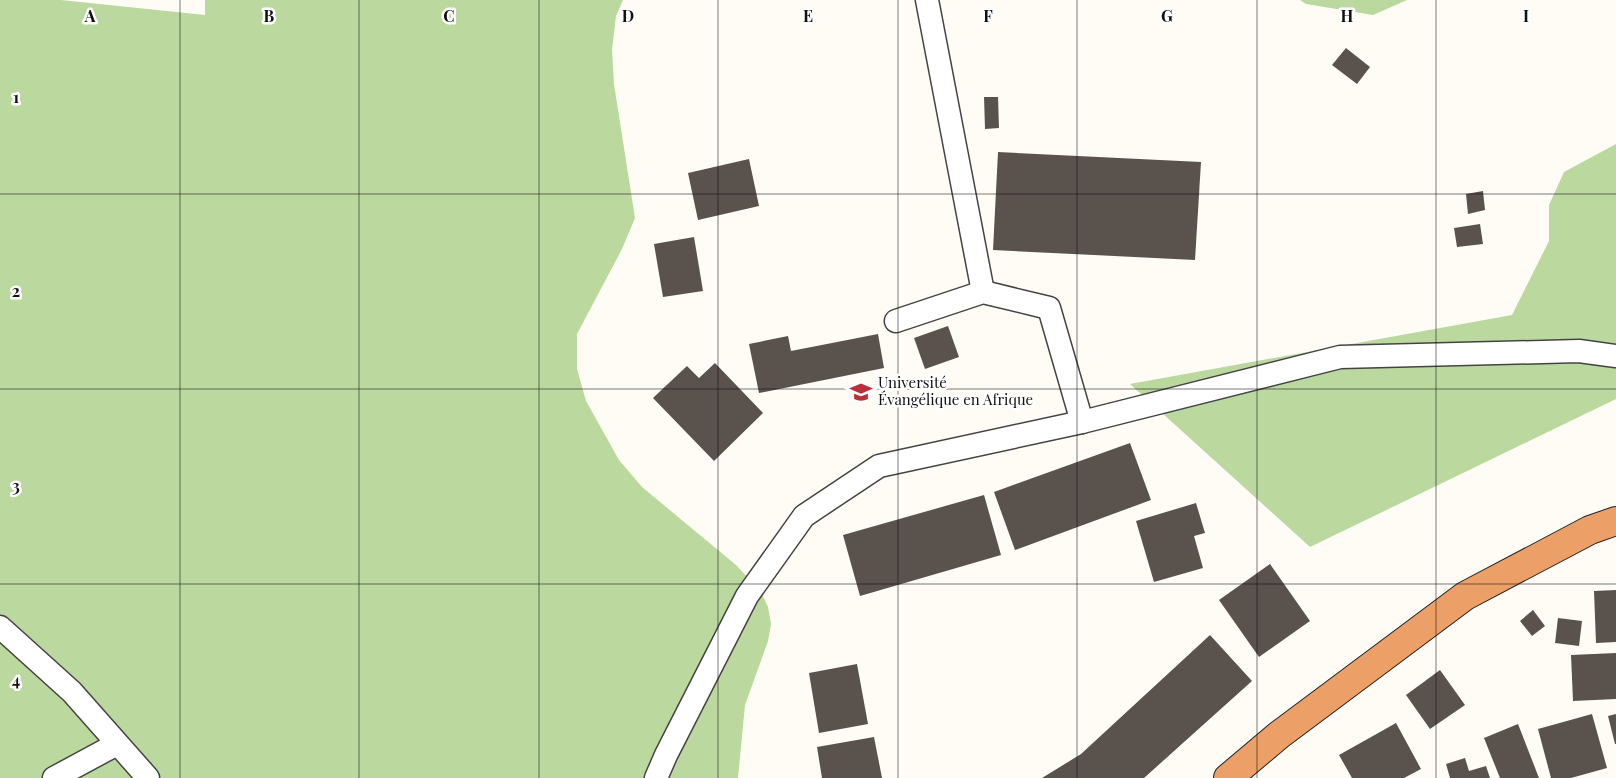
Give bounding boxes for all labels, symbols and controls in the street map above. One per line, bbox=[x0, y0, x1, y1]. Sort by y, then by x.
text: A bbox=[84, 5, 96, 26]
text: B bbox=[264, 5, 275, 26]
text: C bbox=[443, 5, 455, 26]
text: D bbox=[622, 5, 634, 26]
text: E bbox=[803, 5, 813, 26]
text: F bbox=[983, 5, 993, 26]
text: G bbox=[1161, 5, 1173, 26]
text: H bbox=[1341, 5, 1354, 26]
text: I bbox=[1523, 5, 1529, 26]
text: 1 bbox=[13, 86, 19, 107]
text: 2 bbox=[12, 280, 20, 301]
place label: Université Évangélique en Afrique bbox=[878, 372, 1033, 409]
school or university icon: Université Évangélique en Afrique bbox=[848, 379, 874, 405]
text: 3 bbox=[12, 475, 20, 496]
text: 4 bbox=[12, 669, 20, 690]

